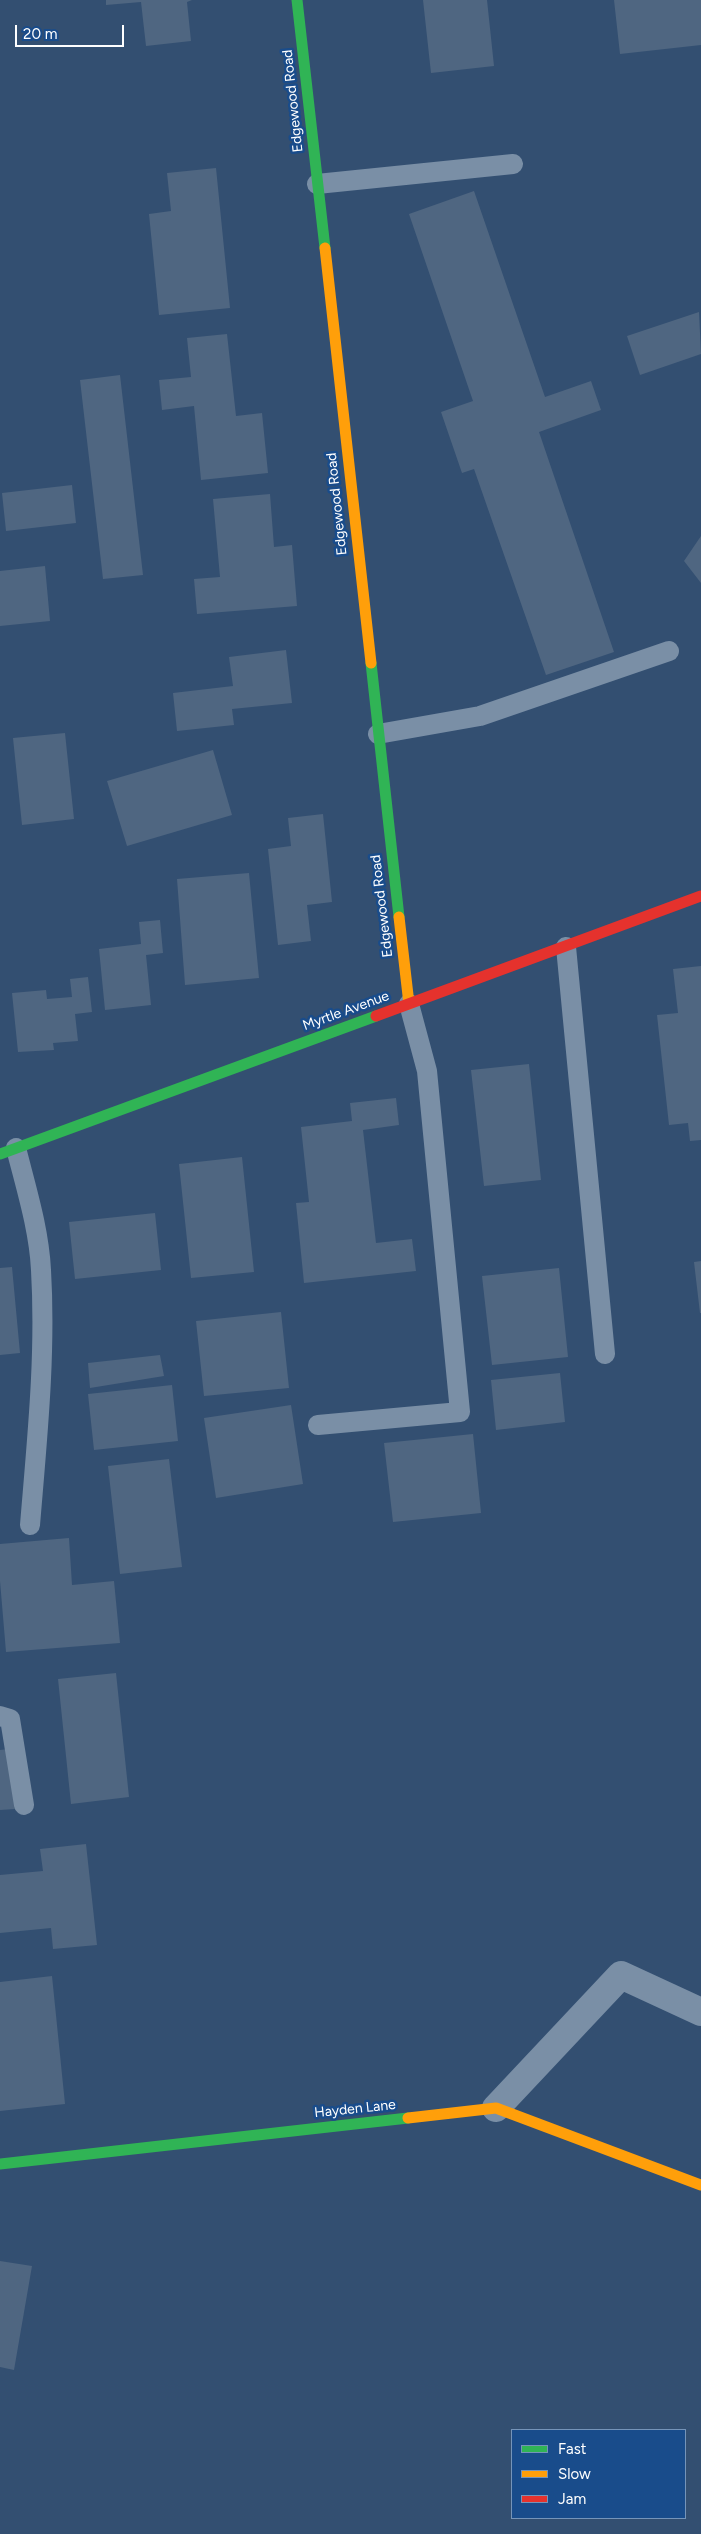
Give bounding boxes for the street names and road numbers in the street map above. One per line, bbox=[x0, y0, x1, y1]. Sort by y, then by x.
street label: Edgewood Road bbox=[279, 49, 307, 153]
street label: Edgewood Road bbox=[323, 452, 351, 556]
street label: Edgewood Road bbox=[367, 854, 397, 958]
street label: Myrtle Avenue bbox=[300, 988, 392, 1034]
street label: Hayden Lane bbox=[313, 2096, 397, 2122]

